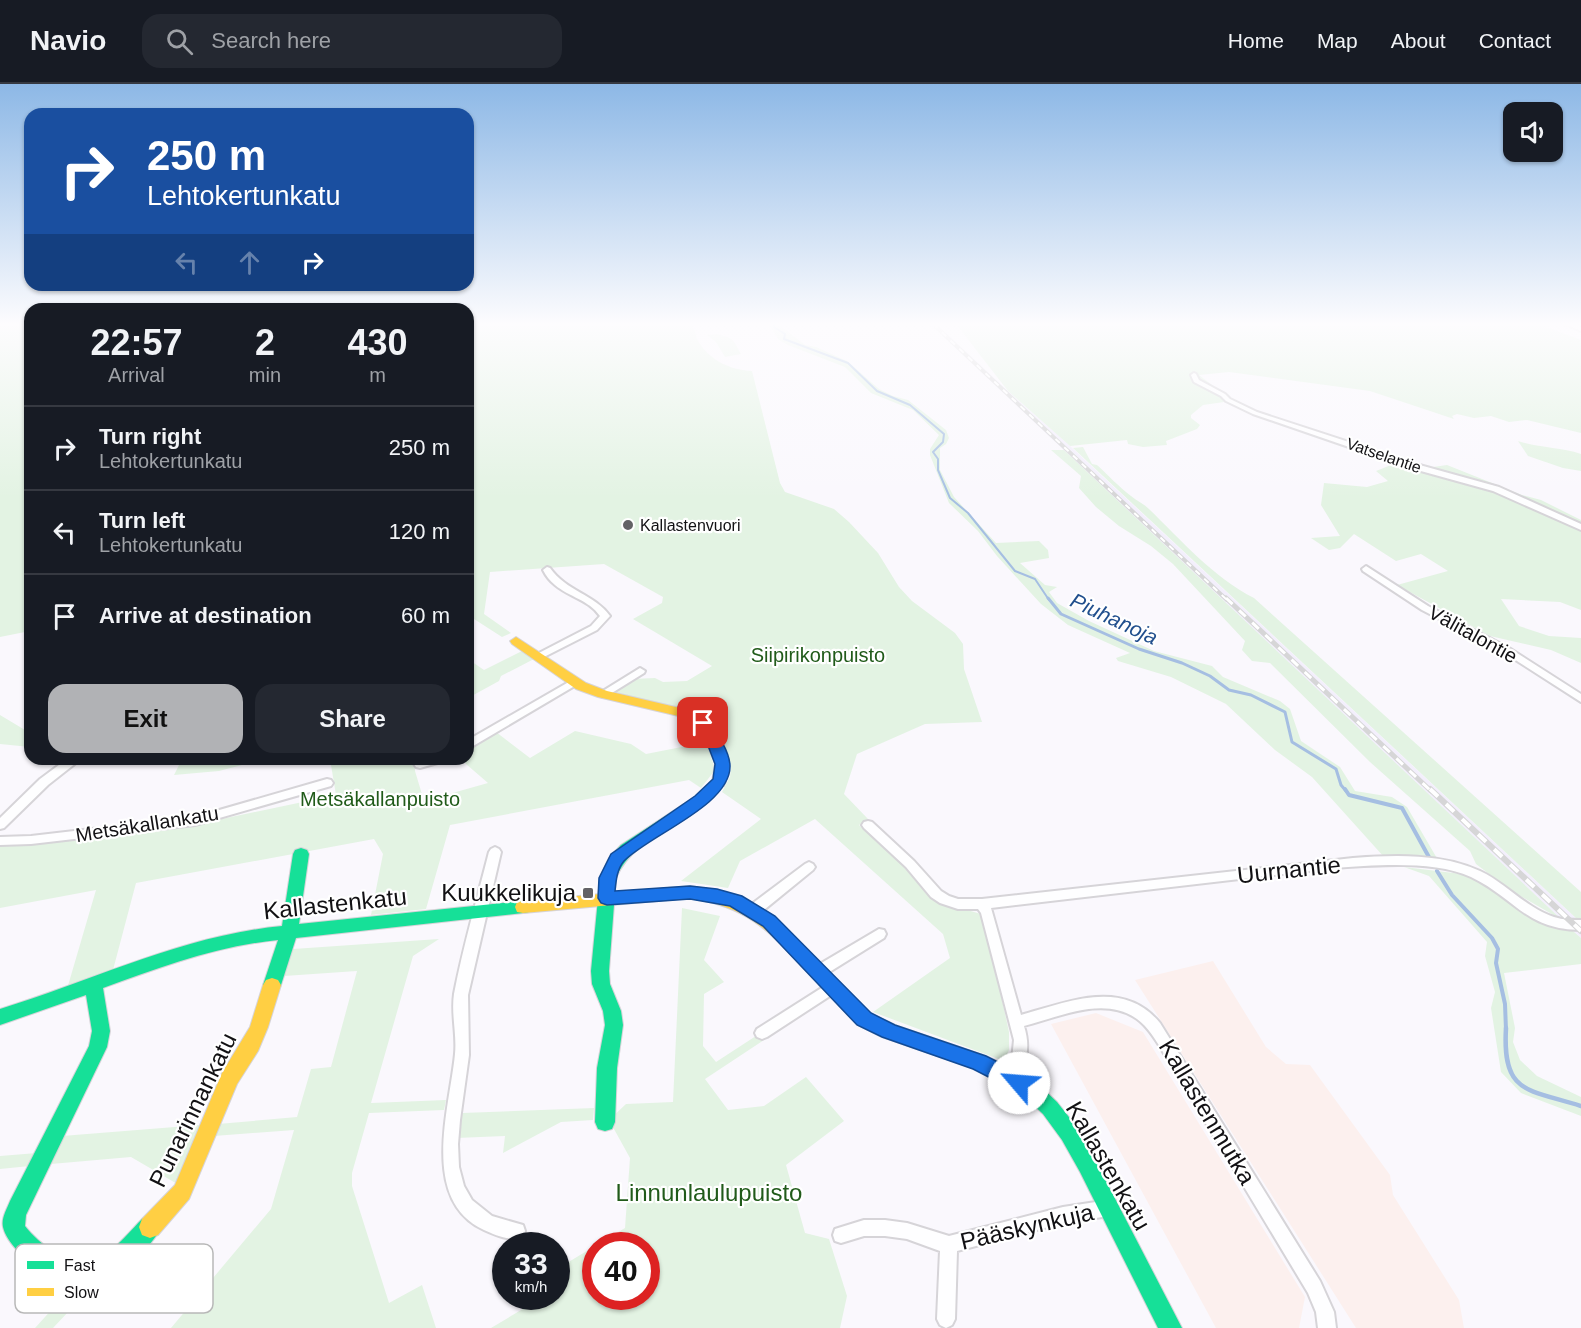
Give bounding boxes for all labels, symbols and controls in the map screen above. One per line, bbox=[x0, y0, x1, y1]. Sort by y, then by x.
search box bbox=[142, 14, 562, 68]
text: Navio bbox=[30, 25, 106, 56]
icon: search bbox=[163, 25, 196, 58]
text: Search here bbox=[211, 28, 331, 53]
text: Home bbox=[1228, 29, 1284, 52]
text: Map bbox=[1317, 29, 1358, 52]
text: About bbox=[1391, 29, 1446, 52]
text: Contact bbox=[1479, 29, 1551, 52]
map controls bbox=[1503, 102, 1563, 162]
button: sound bbox=[1503, 102, 1563, 162]
icon: right bbox=[48, 132, 126, 210]
text: 250 m bbox=[147, 132, 266, 179]
text: Lehtokertunkatu bbox=[147, 181, 341, 211]
icon: left bbox=[170, 246, 203, 279]
icon: ahead bbox=[233, 246, 266, 279]
icon: right bbox=[296, 246, 329, 279]
text: 22:57 bbox=[90, 322, 182, 363]
text: 2 bbox=[255, 322, 275, 363]
text: 430 bbox=[347, 322, 408, 363]
text: Arrival bbox=[108, 364, 165, 386]
text: min bbox=[249, 364, 281, 386]
text: m bbox=[369, 364, 386, 386]
text: Turn right bbox=[99, 424, 201, 449]
icon: right bbox=[48, 432, 81, 465]
text: 250 m bbox=[389, 435, 450, 460]
street label: Vatselantie bbox=[1344, 435, 1424, 476]
text: Lehtokertunkatu bbox=[99, 450, 242, 472]
text: Turn left bbox=[99, 508, 185, 533]
icon: left bbox=[48, 516, 81, 549]
place label: Kallastenvuori bbox=[640, 517, 741, 534]
marker: Kallastenvuori bbox=[621, 518, 635, 532]
text: 120 m bbox=[389, 519, 450, 544]
text: Lehtokertunkatu bbox=[99, 534, 242, 556]
water label: Piuhanoja bbox=[1067, 588, 1161, 649]
icon: arrive bbox=[48, 600, 81, 633]
street label: Välitalontie bbox=[1425, 601, 1521, 667]
text: Arrive at destination bbox=[99, 603, 312, 628]
text: 60 m bbox=[401, 603, 450, 628]
park label: Siipirikonpuisto bbox=[751, 644, 885, 666]
button: Exit bbox=[48, 684, 243, 753]
button: Share bbox=[255, 684, 450, 753]
pin bbox=[677, 697, 728, 748]
icon: arrive bbox=[686, 706, 719, 739]
park label: Metsäkallanpuisto bbox=[300, 788, 460, 810]
street label: Metsäkallankatu bbox=[74, 802, 220, 846]
street label: Uurnantie bbox=[1236, 851, 1342, 888]
place label: Kuukkelikuja bbox=[441, 879, 577, 906]
street label: Kallastenkatu bbox=[262, 883, 408, 924]
marker: Kuukkelikuja bbox=[581, 886, 595, 900]
street label: Punarinnankatu bbox=[144, 1028, 242, 1191]
street label: Kallastenmutka bbox=[1154, 1034, 1262, 1190]
position arrow bbox=[987, 1051, 1051, 1115]
street label: Kallastenkatu bbox=[1061, 1097, 1156, 1235]
park label: Linnunlaulupuisto bbox=[616, 1179, 802, 1206]
street label: Pääskynkuja bbox=[958, 1198, 1097, 1255]
speed limit sign: 40 bbox=[582, 1232, 660, 1310]
legend bbox=[15, 1244, 213, 1313]
text: 33 bbox=[514, 1247, 548, 1280]
text: Fast bbox=[64, 1257, 96, 1274]
text: km/h bbox=[515, 1278, 547, 1295]
text: Slow bbox=[64, 1284, 99, 1301]

